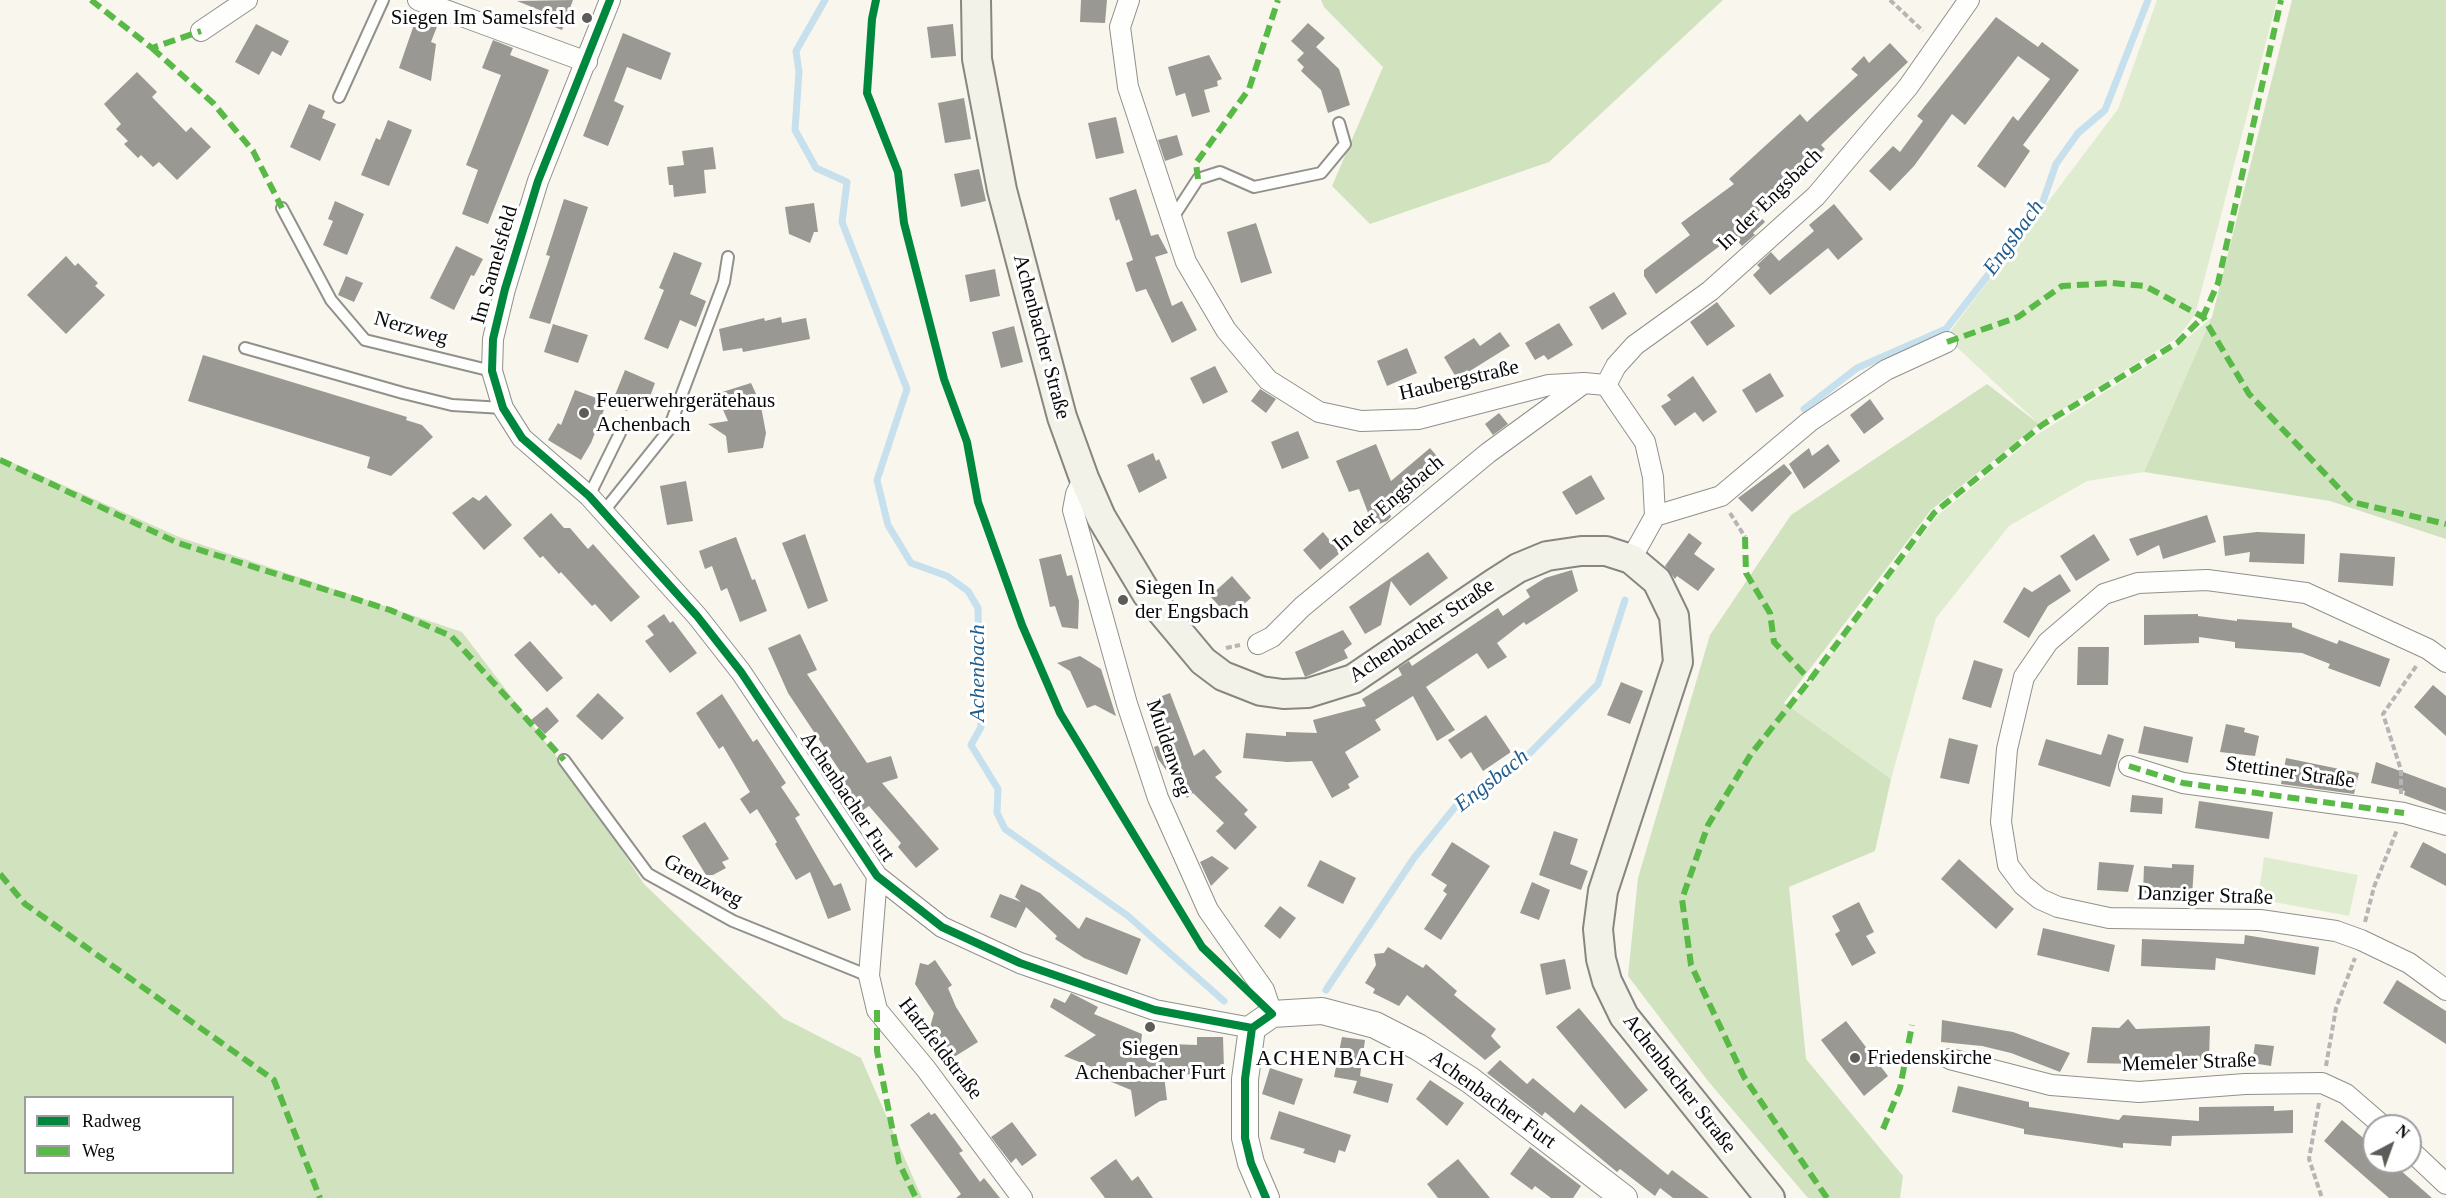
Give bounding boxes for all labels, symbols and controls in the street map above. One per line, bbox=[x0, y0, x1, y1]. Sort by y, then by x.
place label: Siegen Im Samelsfeld bbox=[391, 5, 575, 31]
marker: Siegen Im Samelsfeld bbox=[580, 11, 594, 25]
street label: In der Engsbach bbox=[1712, 144, 1828, 256]
water label: Engsbach bbox=[1978, 195, 2050, 281]
street label: Im Samelsfeld bbox=[466, 203, 524, 327]
street label: Achenbacher Straße bbox=[1007, 252, 1075, 422]
street label: Nerzweg bbox=[371, 306, 451, 352]
street label: Haubergstraße bbox=[1397, 355, 1521, 407]
place label: Feuerwehrgerätehaus Achenbach bbox=[596, 388, 775, 438]
marker: Feuerwehrgerätehaus Achenbach bbox=[577, 406, 591, 420]
street label: In der Engsbach bbox=[1329, 450, 1449, 558]
street label: Achenbacher Straße bbox=[1345, 573, 1499, 689]
place label: Siegen In der Engsbach bbox=[1135, 575, 1249, 625]
marker: Siegen In der Engsbach bbox=[1116, 593, 1130, 607]
water label: Achenbach bbox=[965, 624, 991, 722]
street label: Muldenweg bbox=[1140, 696, 1196, 800]
street label: Achenbacher Furt bbox=[794, 727, 900, 867]
water label: Engsbach bbox=[1450, 744, 1534, 818]
street label: Stettiner Straße bbox=[2224, 751, 2356, 795]
street label: Grenzweg bbox=[659, 849, 747, 913]
street label: Danziger Straße bbox=[2137, 881, 2273, 911]
street label: Hatzfeldstraße bbox=[892, 993, 988, 1105]
street label: Achenbacher Straße bbox=[1617, 1009, 1741, 1159]
marker: Siegen Achenbacher Furt bbox=[1143, 1020, 1157, 1034]
place label: Siegen Achenbacher Furt bbox=[1074, 1036, 1226, 1086]
street label: Achenbacher Furt bbox=[1424, 1045, 1560, 1155]
place label: Friedenskirche bbox=[1867, 1045, 1992, 1071]
district label: ACHENBACH bbox=[1256, 1046, 1406, 1072]
street label: Memeler Straße bbox=[2121, 1048, 2257, 1078]
marker: Friedenskirche bbox=[1848, 1051, 1862, 1065]
legend bbox=[24, 1096, 234, 1174]
text: Radweg bbox=[82, 1111, 141, 1131]
north arrow bbox=[2362, 1114, 2422, 1174]
text: N bbox=[2393, 1121, 2413, 1142]
text: Weg bbox=[82, 1141, 115, 1161]

